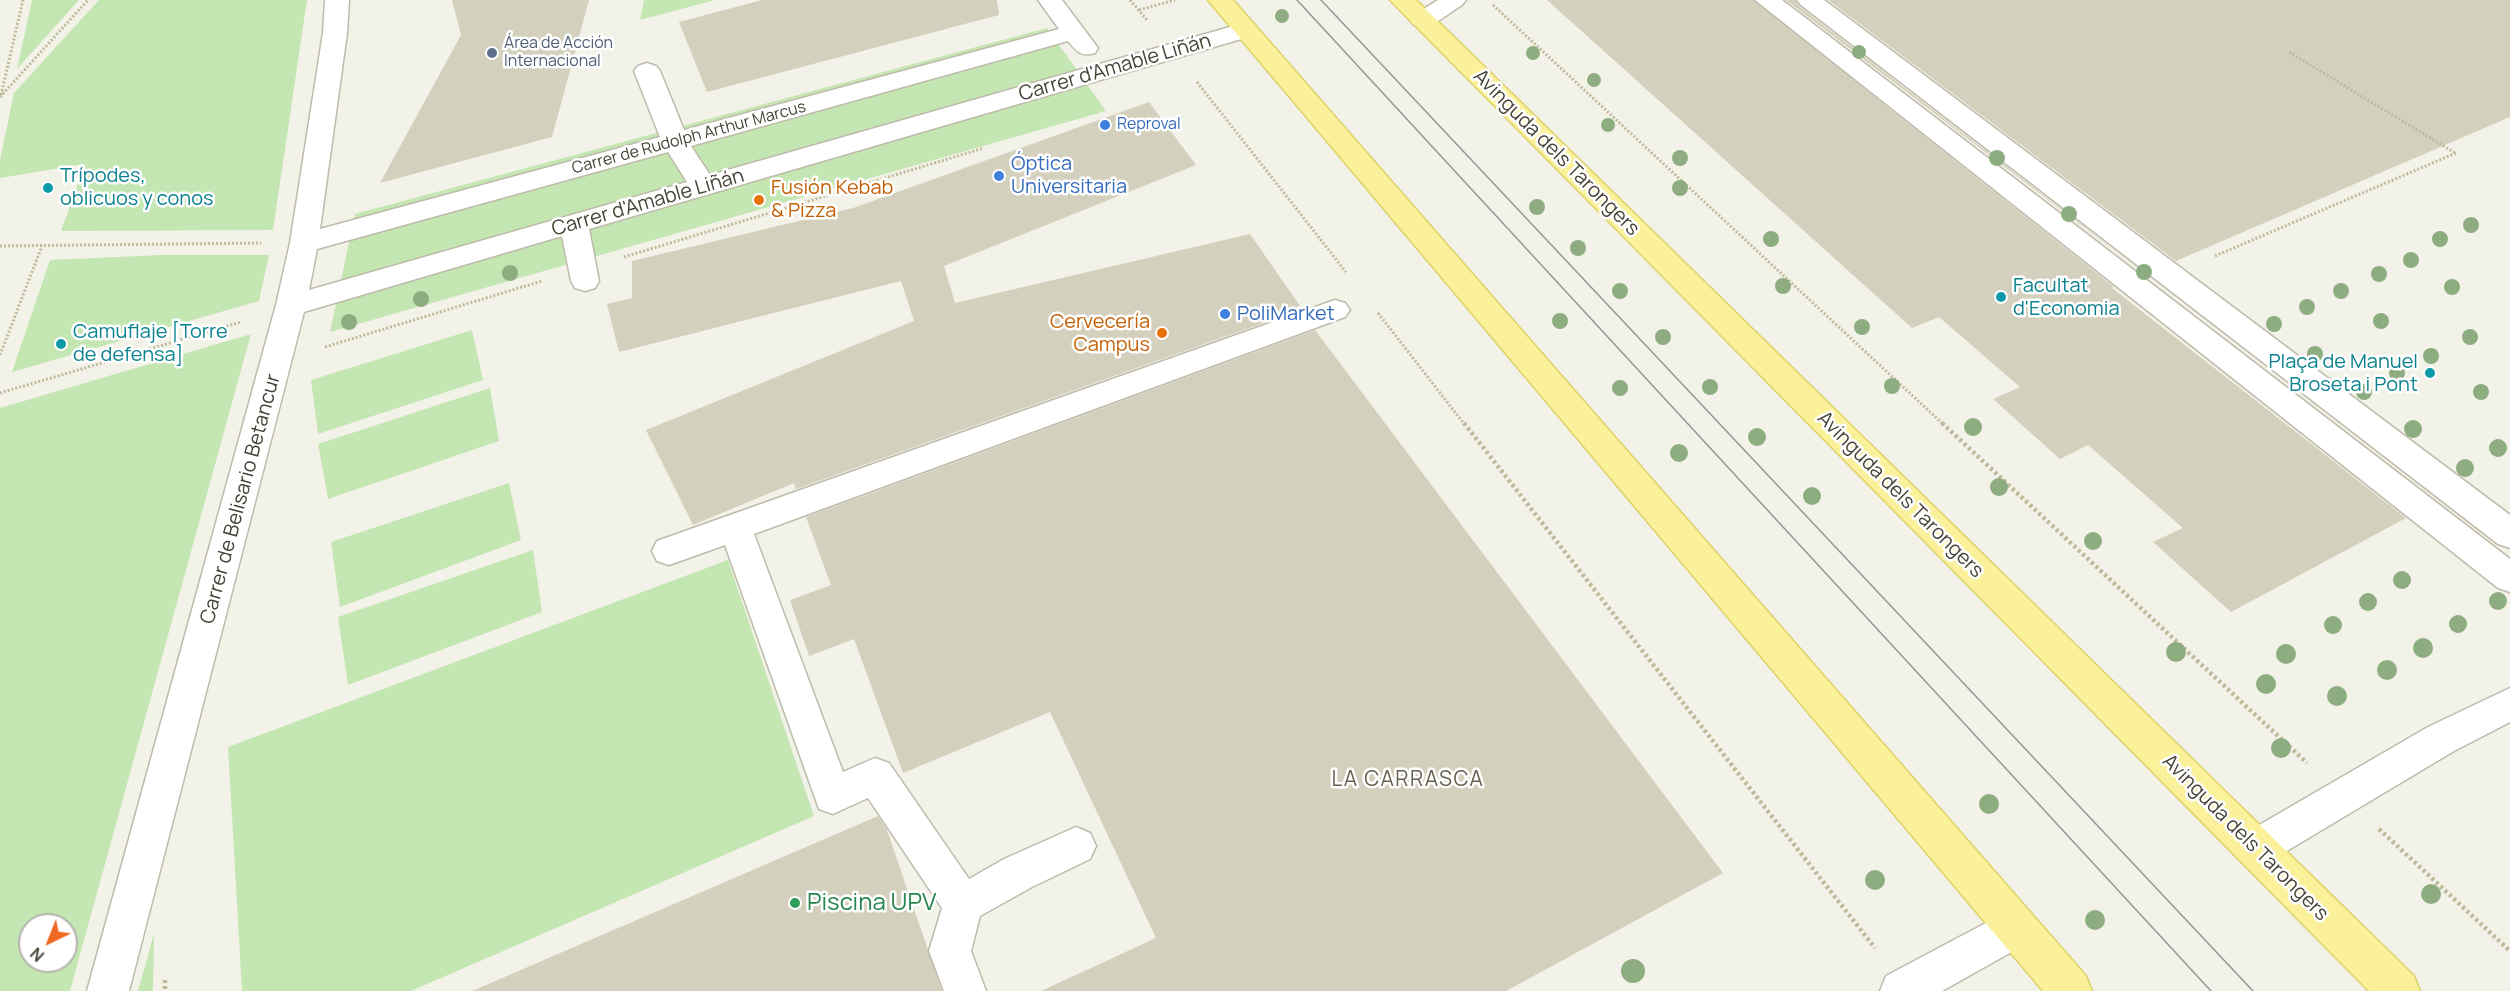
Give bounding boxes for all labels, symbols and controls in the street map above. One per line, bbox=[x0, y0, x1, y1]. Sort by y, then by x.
street label: Carrer d'Amable Liñán bbox=[1016, 29, 1214, 107]
place label: Área de Acción Internacional bbox=[504, 34, 613, 72]
marker: Área de Acción Internacional bbox=[485, 46, 499, 60]
street label: Avinguda dels Tarongers bbox=[1468, 65, 1644, 241]
street label: Carrer de Rudolph Arthur Marcus bbox=[570, 97, 808, 179]
place label: Reproval bbox=[1117, 115, 1181, 135]
marker: Reproval bbox=[1098, 118, 1112, 132]
place label: Óptica Universitaria bbox=[1011, 152, 1127, 199]
place label: Trípodes, oblicuos y conos bbox=[60, 164, 213, 211]
street label: Carrer d'Amable Liñán bbox=[549, 164, 747, 242]
marker: Óptica Universitaria bbox=[992, 169, 1006, 183]
place label: Fusión Kebab & Pizza bbox=[771, 176, 893, 223]
marker: Trípodes, oblicuos y conos bbox=[41, 181, 55, 195]
marker: Fusión Kebab & Pizza bbox=[752, 193, 766, 207]
place label: Facultat d'Economia bbox=[2013, 274, 2120, 321]
marker: Facultat d'Economia bbox=[1994, 290, 2008, 304]
place label: PoliMarket bbox=[1237, 302, 1335, 326]
marker: PoliMarket bbox=[1218, 307, 1232, 321]
place label: Cervecería Campus bbox=[1050, 310, 1150, 357]
place label: Camuflaje [Torre de defensa] bbox=[73, 320, 228, 367]
marker: Cervecería Campus bbox=[1155, 326, 1169, 340]
marker: Camuflaje [Torre de defensa] bbox=[54, 337, 68, 351]
place label: Plaça de Manuel Broseta i Pont bbox=[2268, 350, 2418, 397]
marker: Plaça de Manuel Broseta i Pont bbox=[2423, 366, 2437, 380]
street label: Carrer de Belisario Betancur bbox=[196, 371, 286, 627]
street label: Avinguda dels Tarongers bbox=[1812, 407, 1988, 583]
street label: Avinguda dels Tarongers bbox=[2157, 750, 2333, 926]
district label: LA CARRASCA bbox=[1332, 767, 1484, 793]
place label: Piscina UPV bbox=[807, 889, 936, 917]
marker: Piscina UPV bbox=[788, 896, 802, 910]
north arrow bbox=[18, 913, 78, 973]
text: N bbox=[25, 943, 49, 967]

